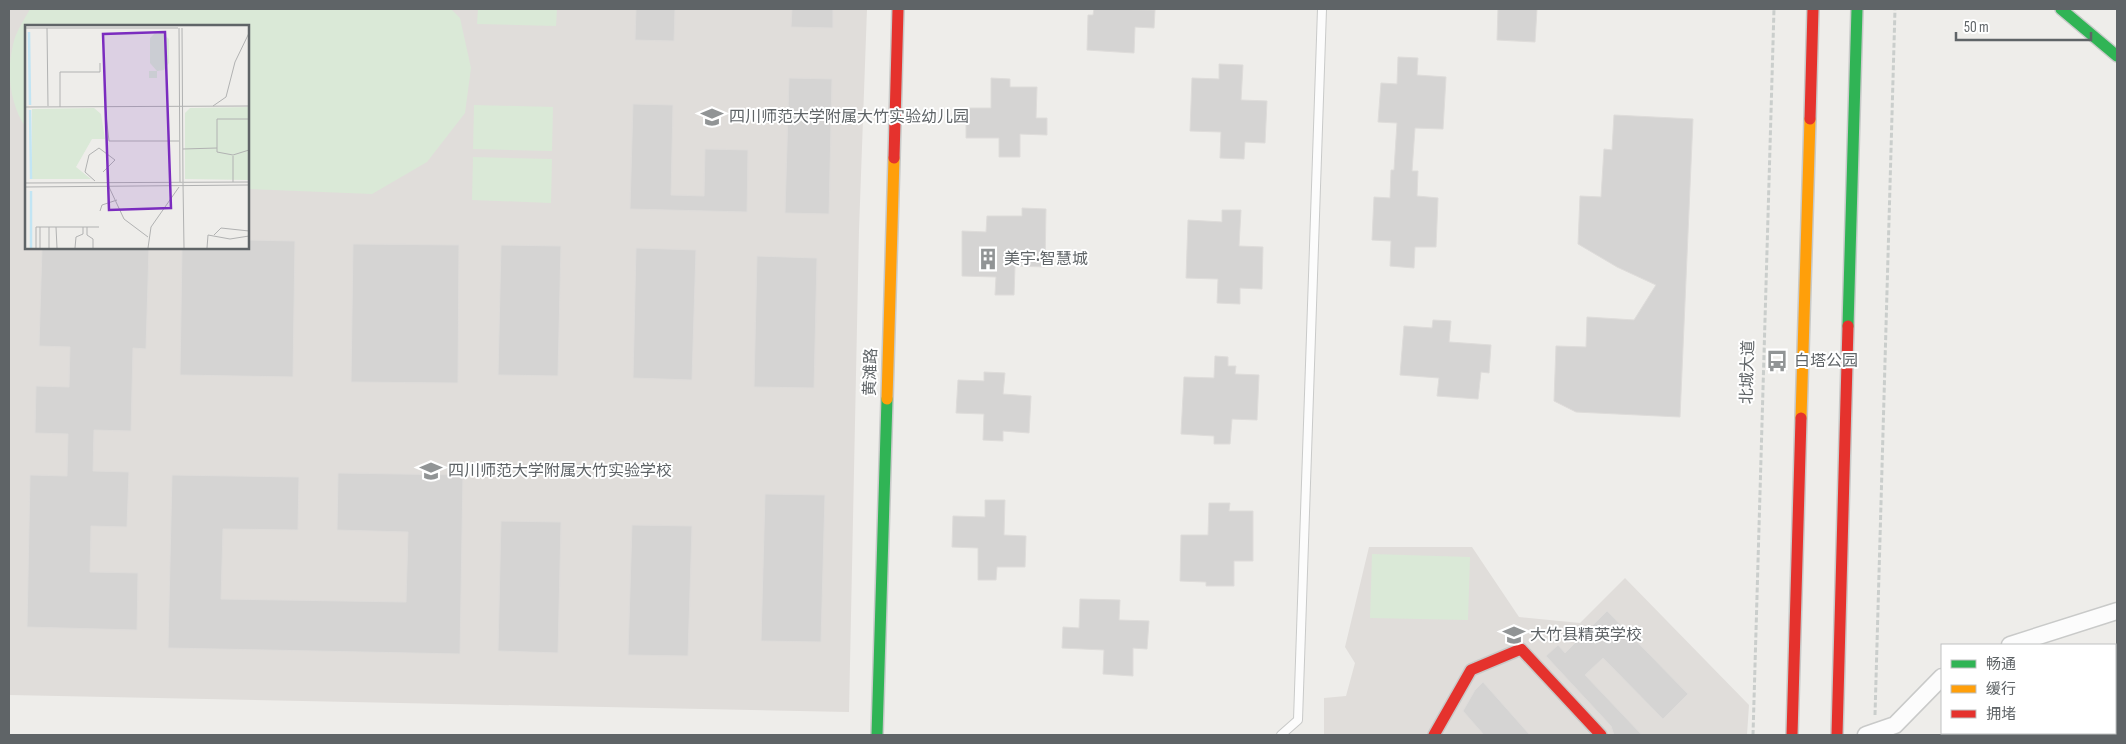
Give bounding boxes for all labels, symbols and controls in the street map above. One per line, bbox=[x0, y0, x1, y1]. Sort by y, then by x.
scale bar bbox=[1956, 10, 2091, 42]
text: 50 m bbox=[1964, 18, 1989, 37]
inset map bbox=[25, 25, 249, 249]
school or university icon: 四川师范大学附属大竹实验幼儿园 bbox=[699, 104, 725, 130]
place label: 四川师范大学附属大竹实验幼儿园 bbox=[729, 108, 969, 127]
building icon: 美宇•智慧城 bbox=[975, 246, 1001, 272]
place label: 美宇•智慧城 bbox=[1004, 250, 1088, 269]
street label: 北城大道 bbox=[1737, 340, 1759, 404]
street label: 黄滩路 bbox=[861, 348, 881, 396]
bus stop icon: 白塔公园 bbox=[1764, 348, 1790, 374]
place label: 白塔公园 bbox=[1794, 352, 1858, 371]
school or university icon: 四川师范大学附属大竹实验学校 bbox=[418, 458, 444, 484]
place label: 四川师范大学附属大竹实验学校 bbox=[448, 462, 672, 481]
school or university icon: 大竹县精英学校 bbox=[1501, 622, 1527, 648]
place label: 大竹县精英学校 bbox=[1530, 626, 1642, 645]
legend bbox=[1941, 644, 2116, 734]
text: 畅通 bbox=[1986, 655, 2016, 674]
text: 缓行 bbox=[1986, 680, 2016, 699]
text: 拥堵 bbox=[1986, 705, 2016, 724]

